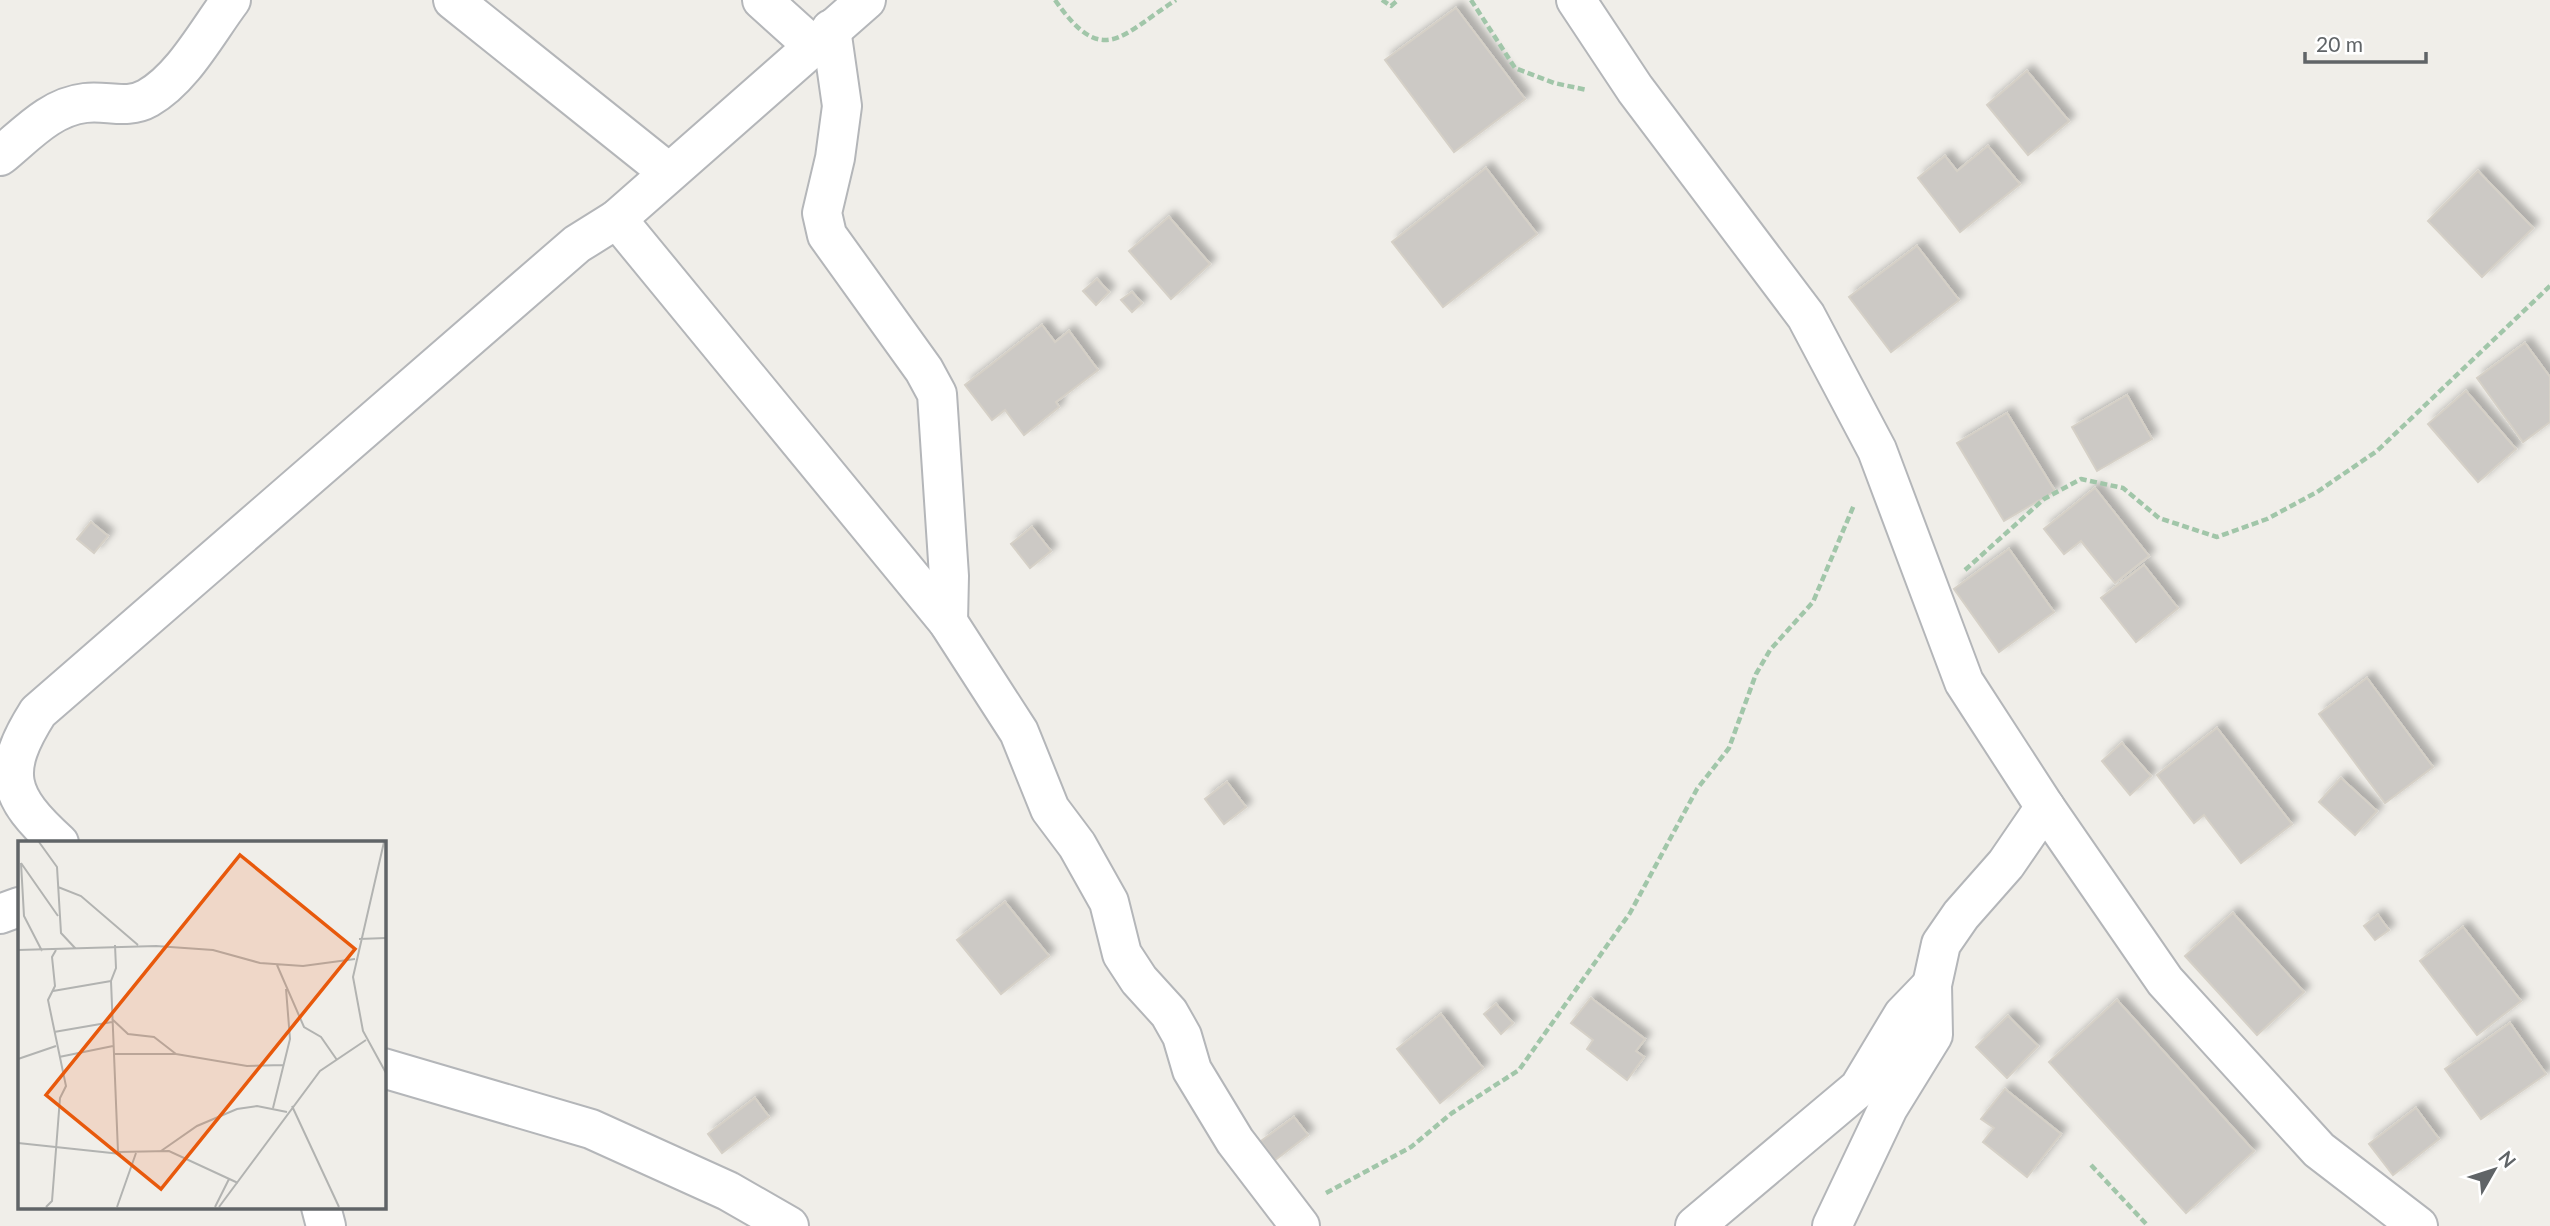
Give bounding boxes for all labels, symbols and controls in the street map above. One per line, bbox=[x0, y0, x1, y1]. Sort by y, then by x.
scale bar bbox=[2305, 21, 2426, 65]
text: 20 m bbox=[2316, 31, 2363, 56]
inset map bbox=[18, 841, 385, 1208]
north arrow bbox=[2459, 1135, 2529, 1205]
text: N bbox=[2494, 1146, 2521, 1172]

